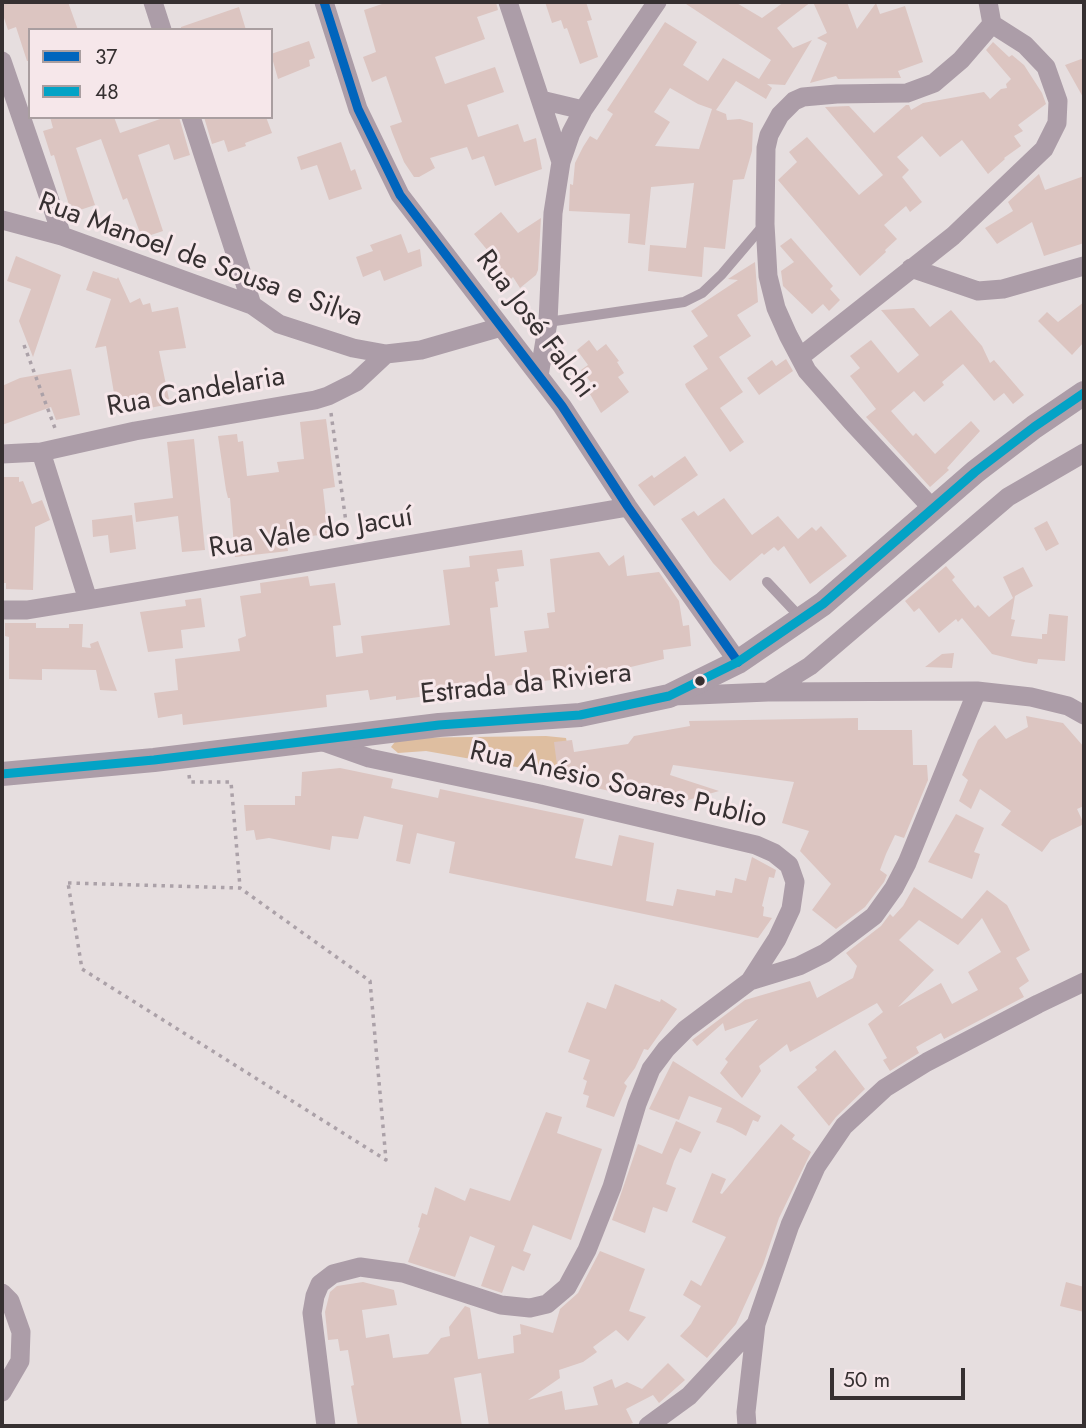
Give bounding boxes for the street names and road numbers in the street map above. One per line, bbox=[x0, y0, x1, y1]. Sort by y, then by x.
street label: Rua Manoel de Sousa e Silva bbox=[33, 187, 367, 335]
street label: Rua José Falchi bbox=[467, 244, 601, 406]
street label: Rua Candelaria bbox=[104, 361, 288, 425]
street label: Rua Vale do Jacuí bbox=[207, 501, 415, 567]
street label: Estrada da Riviera bbox=[419, 657, 633, 713]
street label: Rua Anésio Soares Publio bbox=[466, 735, 770, 837]

